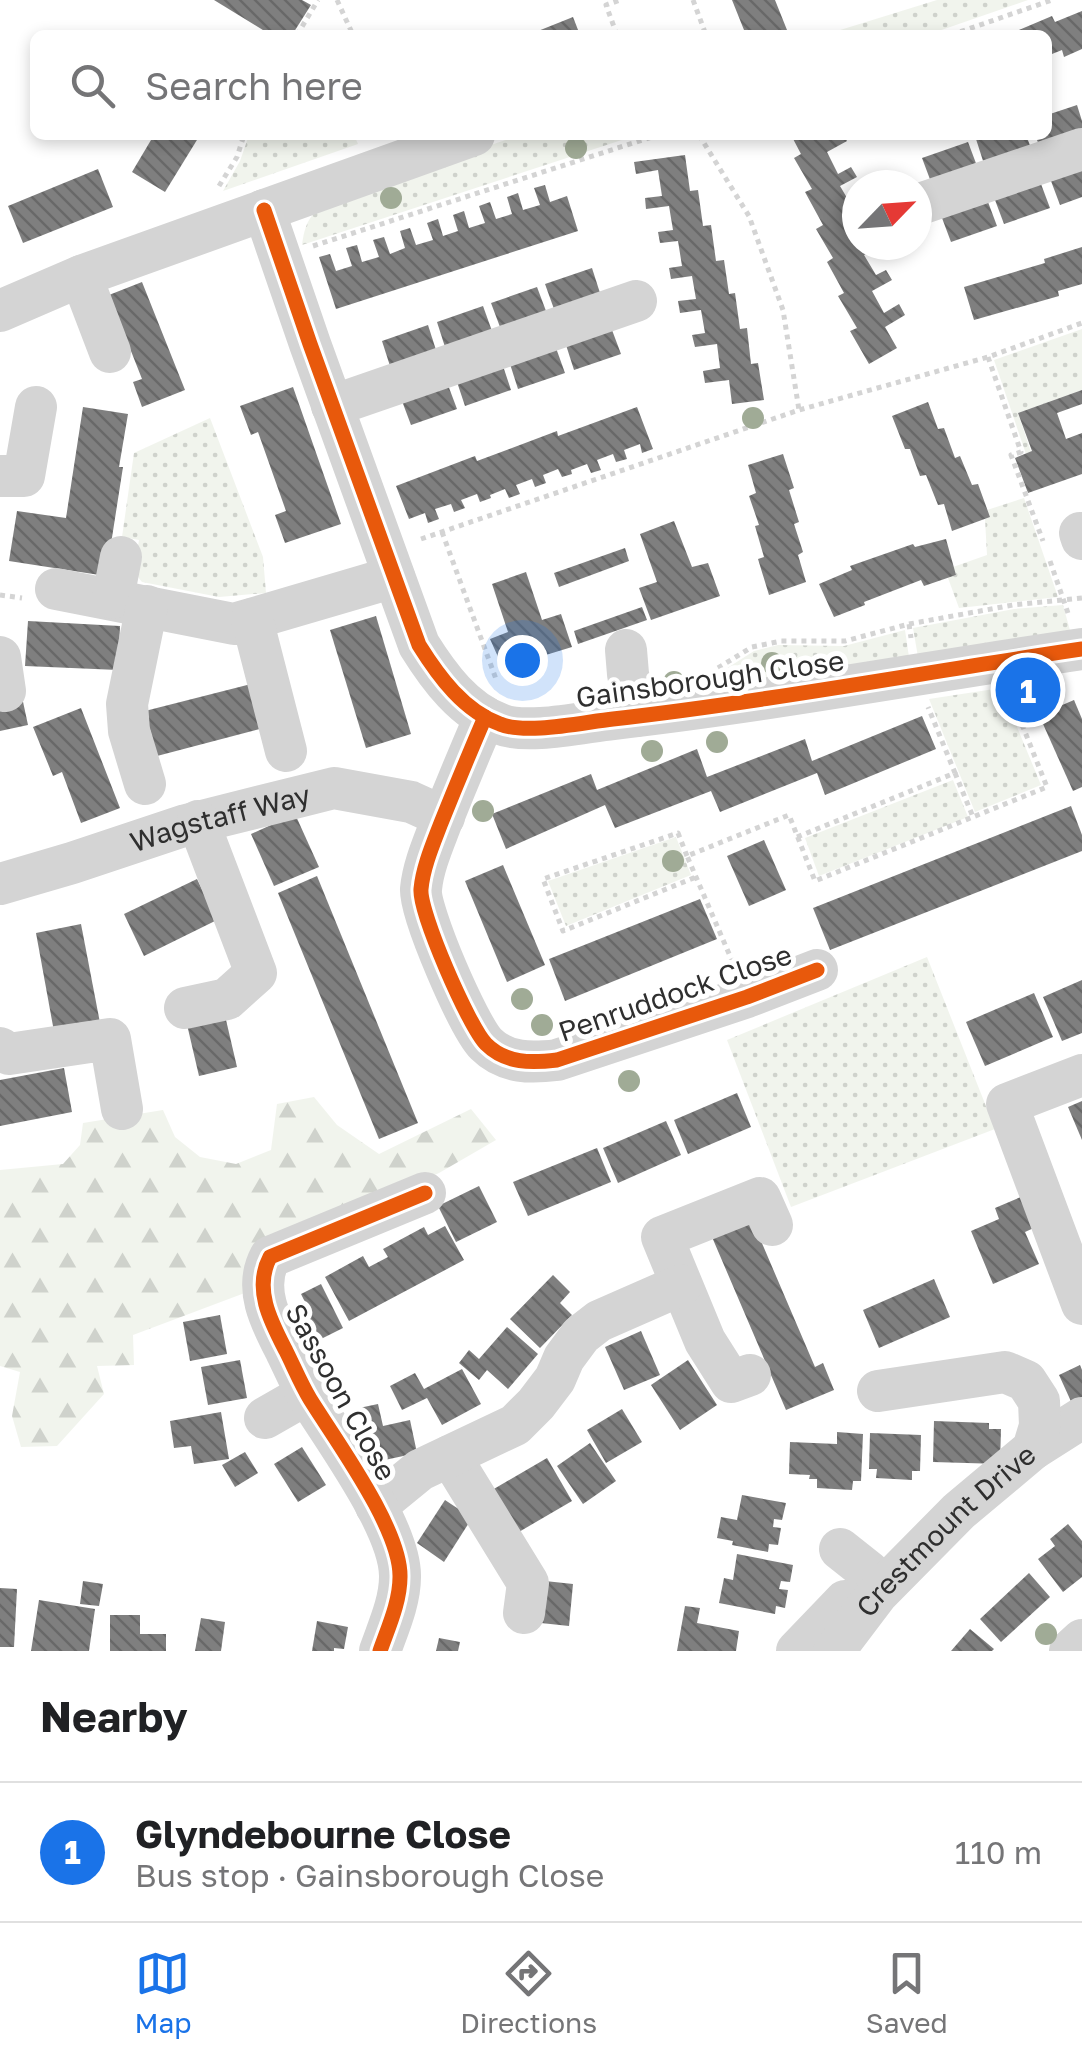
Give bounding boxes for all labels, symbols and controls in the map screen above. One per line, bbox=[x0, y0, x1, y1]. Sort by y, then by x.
search box bbox=[30, 30, 1052, 140]
icon: search bbox=[65, 58, 120, 113]
text: Search here bbox=[145, 63, 363, 108]
north arrow bbox=[842, 170, 932, 260]
your location bbox=[497, 635, 548, 686]
street label: Gainsborough Close bbox=[574, 643, 846, 714]
pin: 1 bbox=[996, 652, 1060, 728]
street label: Wagstaff Way bbox=[126, 778, 314, 858]
street label: Penruddock Close bbox=[554, 937, 796, 1048]
street label: Sassoon Close bbox=[279, 1298, 404, 1486]
street label: Crestmount Drive bbox=[849, 1437, 1042, 1623]
text: Nearby bbox=[40, 1691, 188, 1741]
text: Glyndebourne Close bbox=[135, 1811, 511, 1856]
text: 1 bbox=[64, 1833, 81, 1871]
text: 110 m bbox=[955, 1833, 1042, 1871]
text: Bus stop · Gainsborough Close bbox=[135, 1856, 604, 1894]
tab: Map bbox=[134, 1946, 192, 2039]
tab: Directions bbox=[460, 1946, 597, 2039]
tab: Saved bbox=[866, 1946, 948, 2039]

